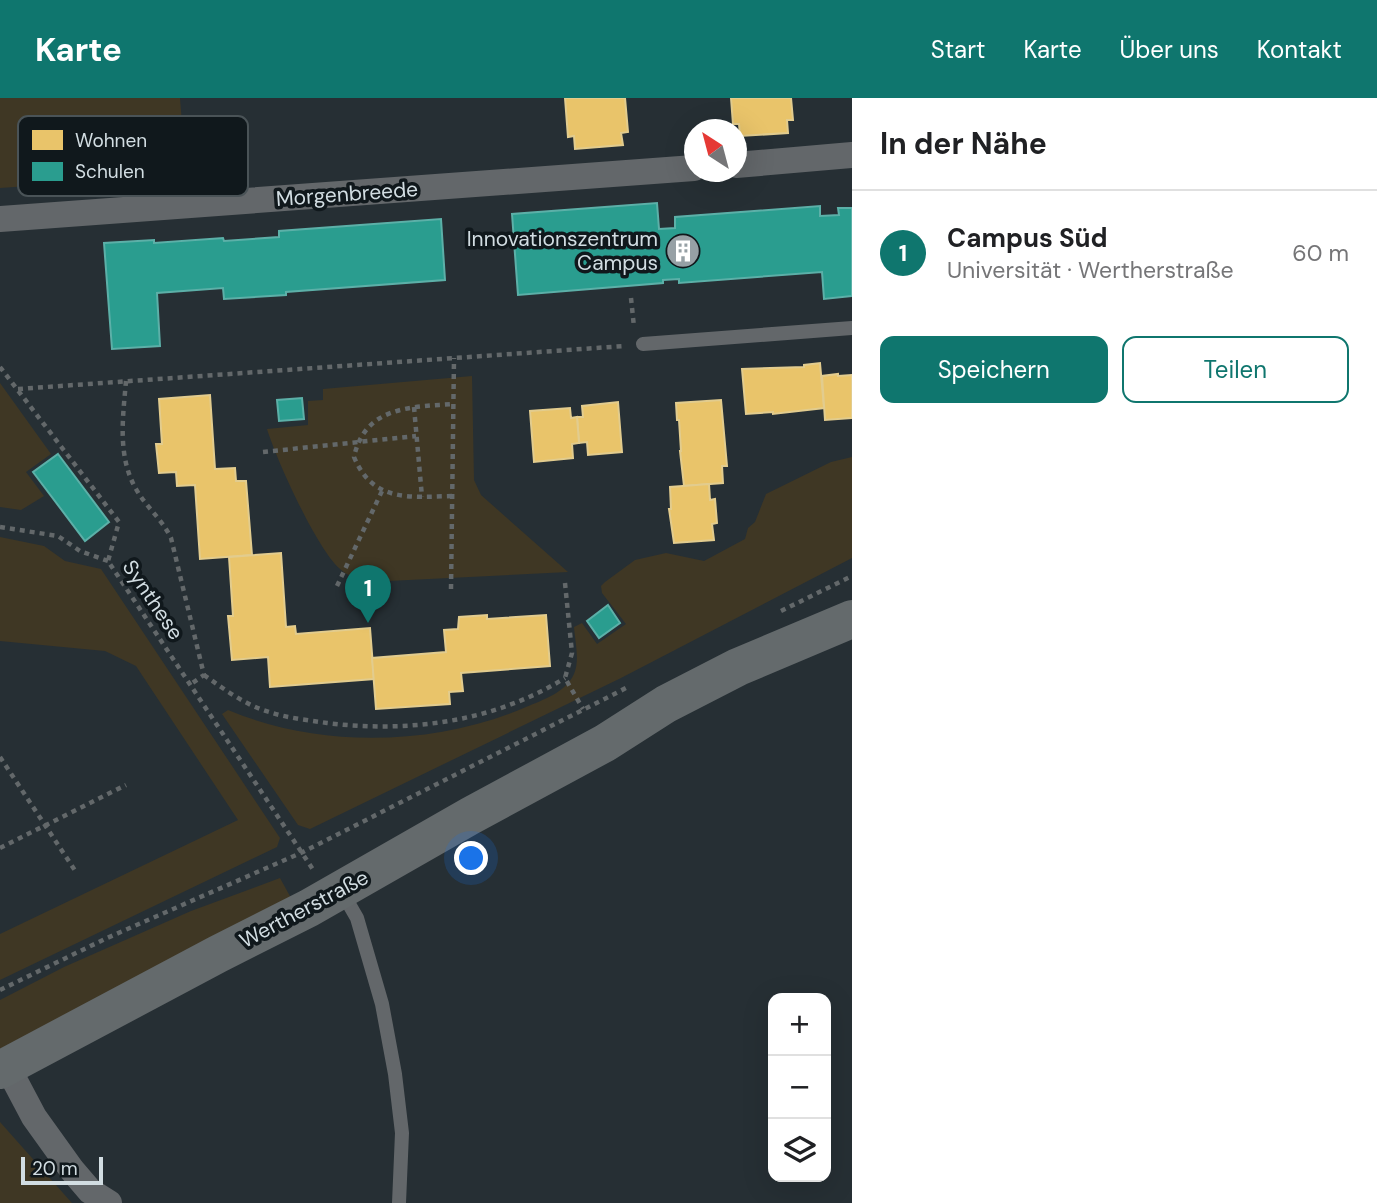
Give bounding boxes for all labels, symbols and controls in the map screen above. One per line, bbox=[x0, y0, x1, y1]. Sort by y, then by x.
text: Karte bbox=[35, 28, 122, 71]
text: Start bbox=[931, 34, 985, 65]
text: Karte bbox=[1023, 34, 1082, 65]
text: Über uns bbox=[1120, 34, 1219, 65]
text: Kontakt bbox=[1257, 34, 1342, 65]
legend bbox=[18, 116, 248, 196]
north arrow bbox=[684, 119, 747, 182]
text: In der Nähe bbox=[880, 124, 1047, 163]
text: Wohnen bbox=[75, 128, 147, 153]
text: Schulen bbox=[75, 159, 145, 184]
street label: Morgenbreede bbox=[275, 175, 419, 213]
text: Campus Süd bbox=[947, 221, 1108, 255]
place label: Innovationszentrum Campus bbox=[467, 225, 658, 277]
building icon: Innovationszentrum Campus bbox=[664, 232, 702, 270]
text: 1 bbox=[899, 238, 907, 268]
text: 60 m bbox=[1292, 238, 1349, 268]
text: Universität · Wertherstraße bbox=[947, 255, 1234, 285]
button: Speichern bbox=[880, 336, 1108, 403]
button: Teilen bbox=[1122, 336, 1349, 403]
street label: Synthese bbox=[116, 555, 190, 645]
pin: 1 bbox=[345, 565, 391, 623]
your location bbox=[454, 841, 488, 875]
street label: Wertherstraße bbox=[235, 863, 373, 955]
map controls bbox=[768, 993, 831, 1182]
button: + bbox=[768, 993, 831, 1056]
button: − bbox=[768, 1056, 831, 1119]
button: layers bbox=[768, 1119, 831, 1182]
scale bar bbox=[21, 1154, 103, 1186]
text: 20 m bbox=[32, 1156, 78, 1181]

